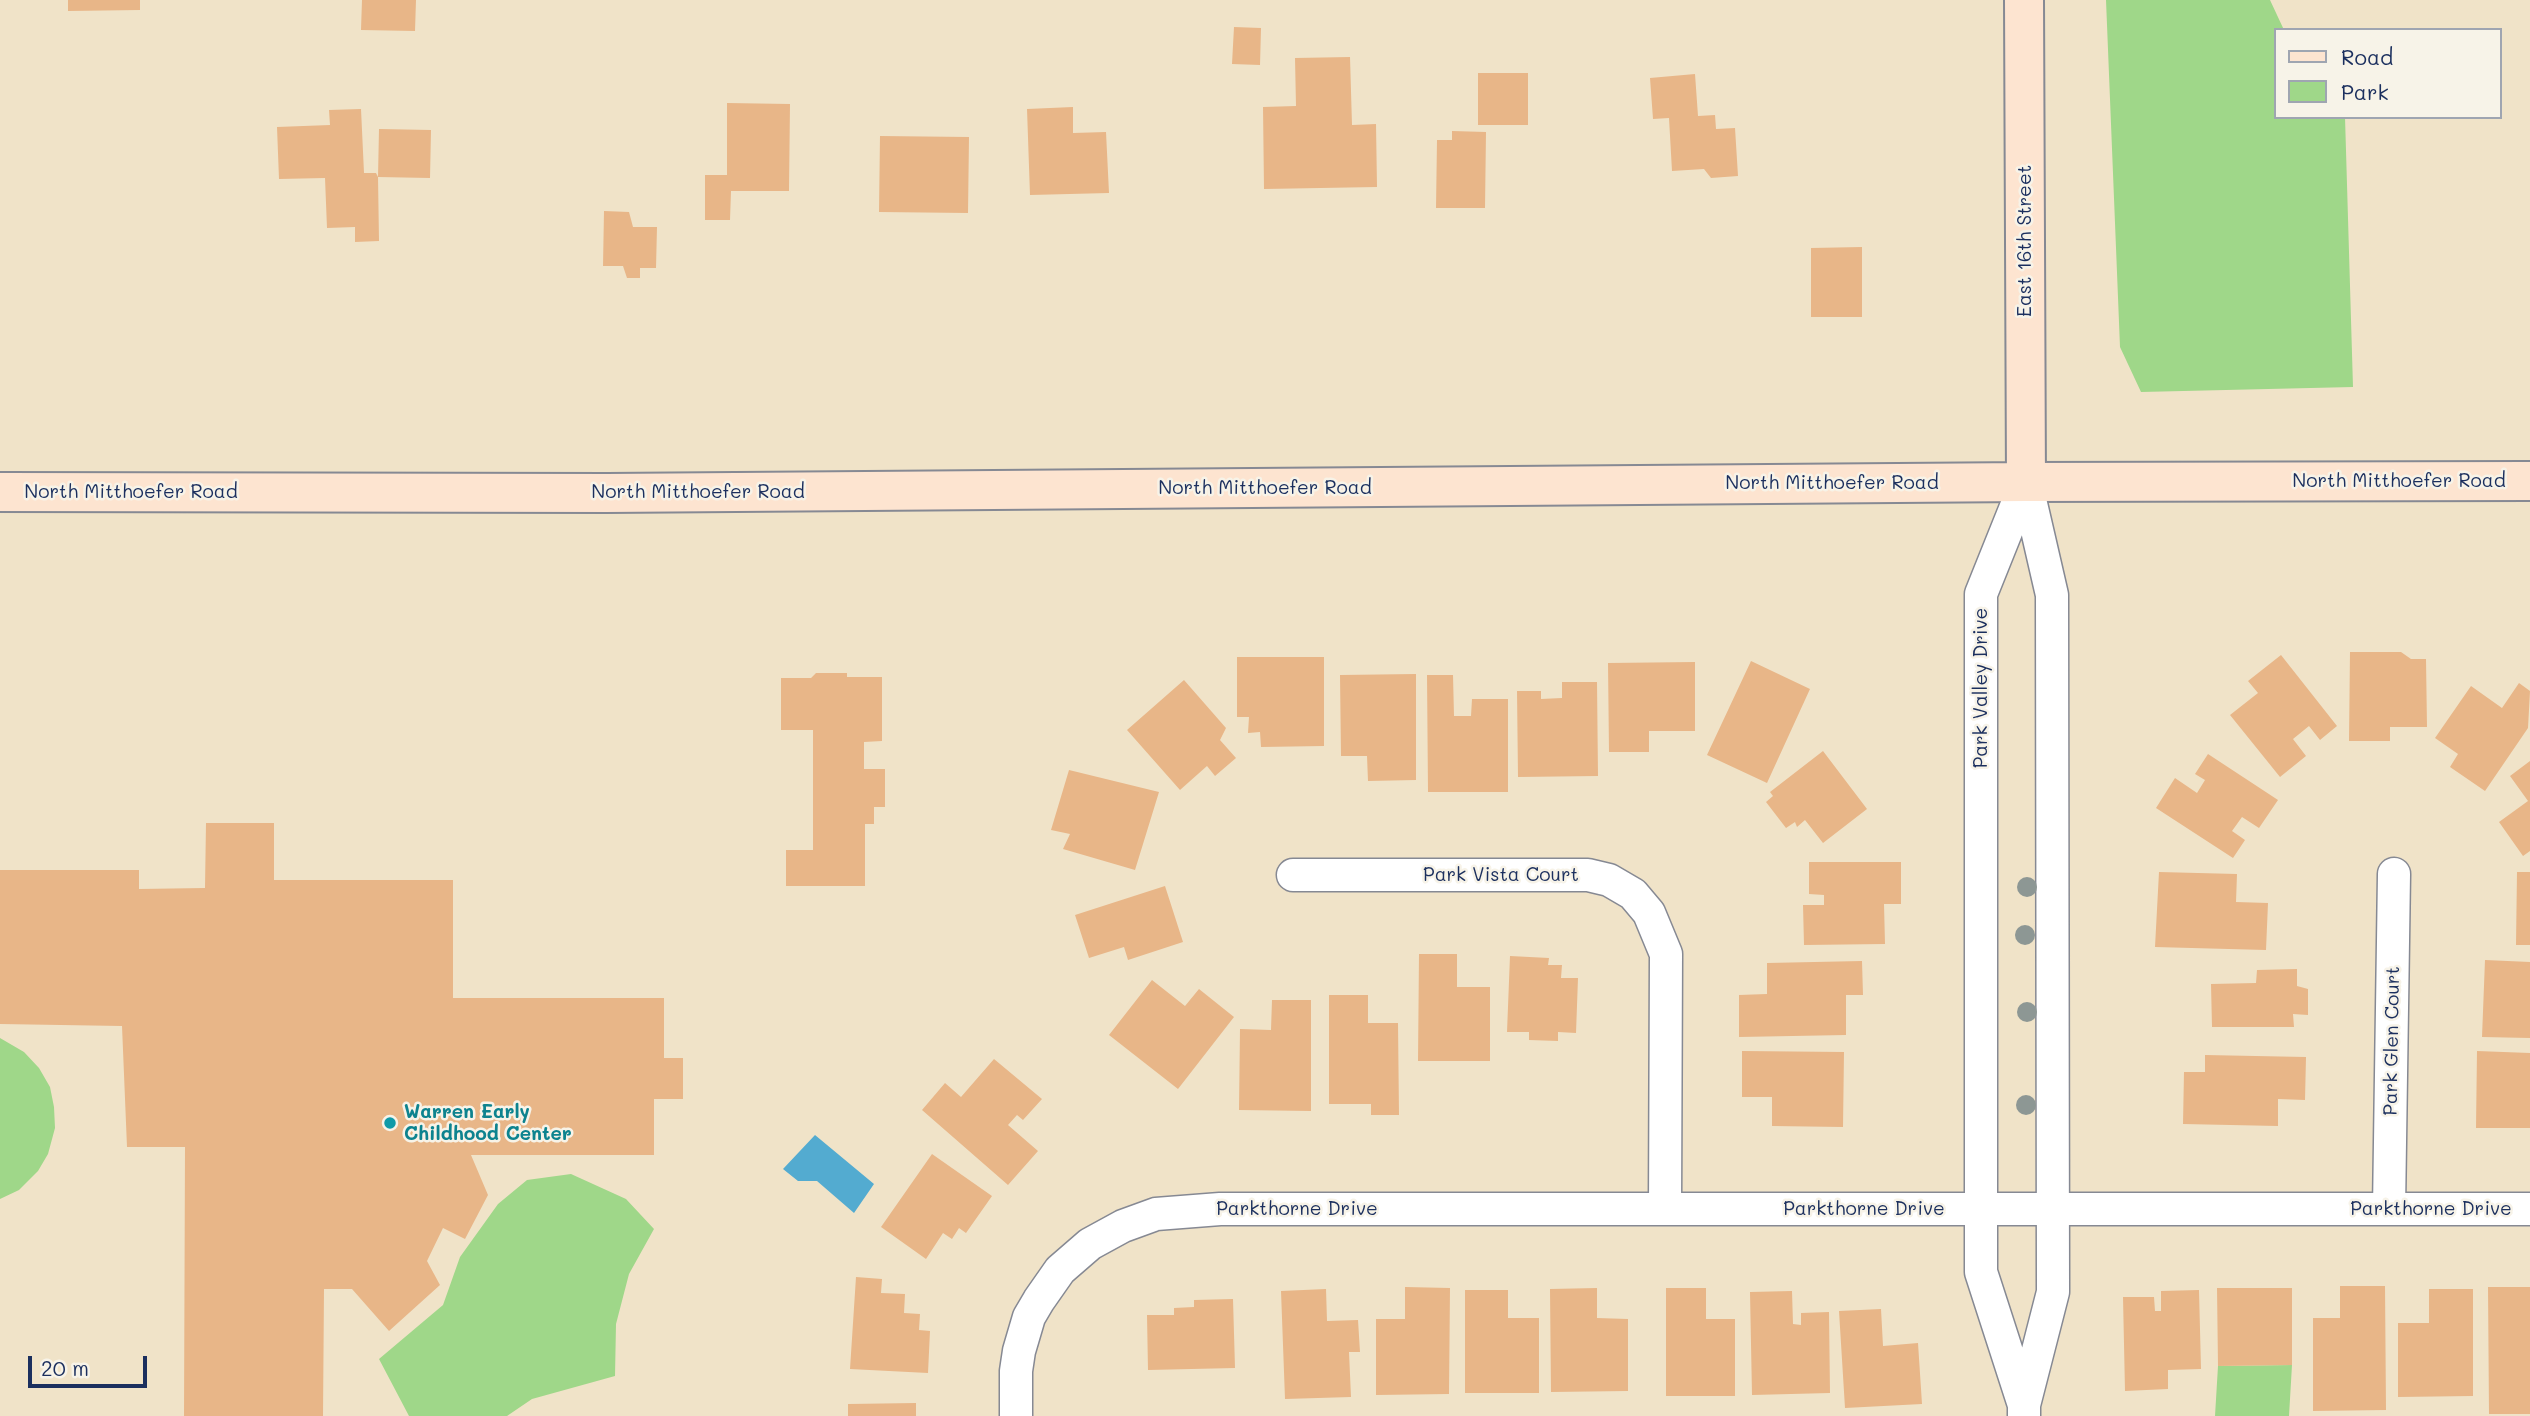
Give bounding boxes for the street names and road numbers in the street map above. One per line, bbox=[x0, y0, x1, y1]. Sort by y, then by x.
street label: East 16th Street bbox=[2014, 165, 2036, 317]
street label: North Mitthoefer Road bbox=[2292, 470, 2506, 492]
street label: North Mitthoefer Road bbox=[1725, 472, 1939, 494]
street label: North Mitthoefer Road bbox=[1158, 477, 1372, 499]
street label: North Mitthoefer Road bbox=[24, 481, 238, 503]
street label: North Mitthoefer Road bbox=[591, 481, 805, 503]
street label: Park Valley Drive bbox=[1970, 608, 1992, 768]
street label: Park Vista Court bbox=[1423, 864, 1579, 886]
street label: Park Glen Court bbox=[2379, 966, 2405, 1116]
street label: Parkthorne Drive bbox=[1216, 1198, 1378, 1220]
street label: Parkthorne Drive bbox=[1783, 1198, 1945, 1220]
street label: Parkthorne Drive bbox=[2350, 1198, 2512, 1220]

